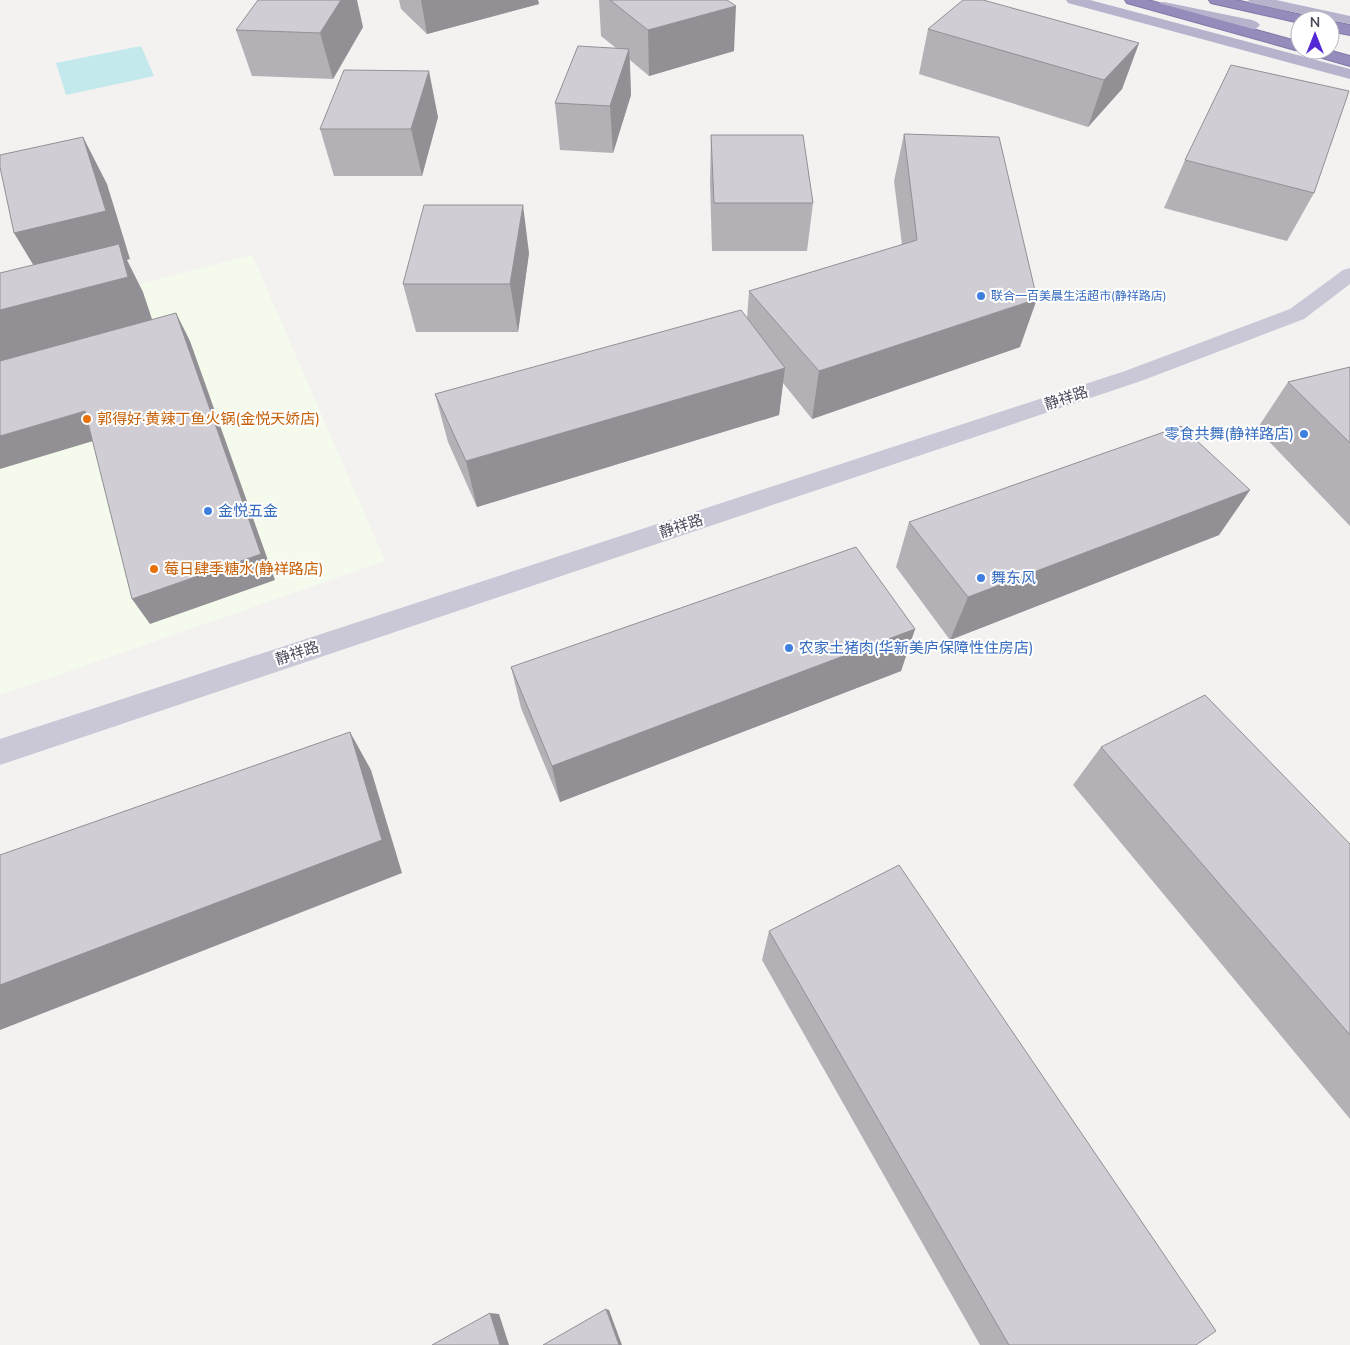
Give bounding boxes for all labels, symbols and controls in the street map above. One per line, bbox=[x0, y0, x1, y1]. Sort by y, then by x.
north arrow bbox=[1290, 10, 1340, 60]
text: N bbox=[1310, 13, 1320, 32]
place label: 联合一百美晨生活超市(静祥路店) bbox=[991, 288, 1167, 304]
marker: 联合一百美晨生活超市(静祥路店) bbox=[975, 290, 987, 302]
street label: 静祥路 bbox=[1042, 382, 1090, 414]
place label: 郭得好·黄辣丁鱼火锅(金悦天娇店) bbox=[97, 409, 320, 429]
marker: 郭得好·黄辣丁鱼火锅(金悦天娇店) bbox=[81, 413, 93, 425]
place label: 零食共舞(静祥路店) bbox=[1164, 424, 1294, 444]
marker: 零食共舞(静祥路店) bbox=[1298, 428, 1310, 440]
place label: 金悦五金 bbox=[218, 501, 278, 521]
marker: 金悦五金 bbox=[202, 505, 214, 517]
street label: 静祥路 bbox=[657, 510, 705, 542]
place label: 莓日肆季糖水(静祥路店) bbox=[164, 559, 324, 579]
marker: 莓日肆季糖水(静祥路店) bbox=[148, 563, 160, 575]
place label: 舞东风 bbox=[991, 568, 1036, 588]
marker: 舞东风 bbox=[975, 572, 987, 584]
street label: 静祥路 bbox=[273, 637, 321, 669]
place label: 农家土猪肉(华新美庐保障性住房店) bbox=[799, 638, 1034, 658]
marker: 农家土猪肉(华新美庐保障性住房店) bbox=[783, 642, 795, 654]

